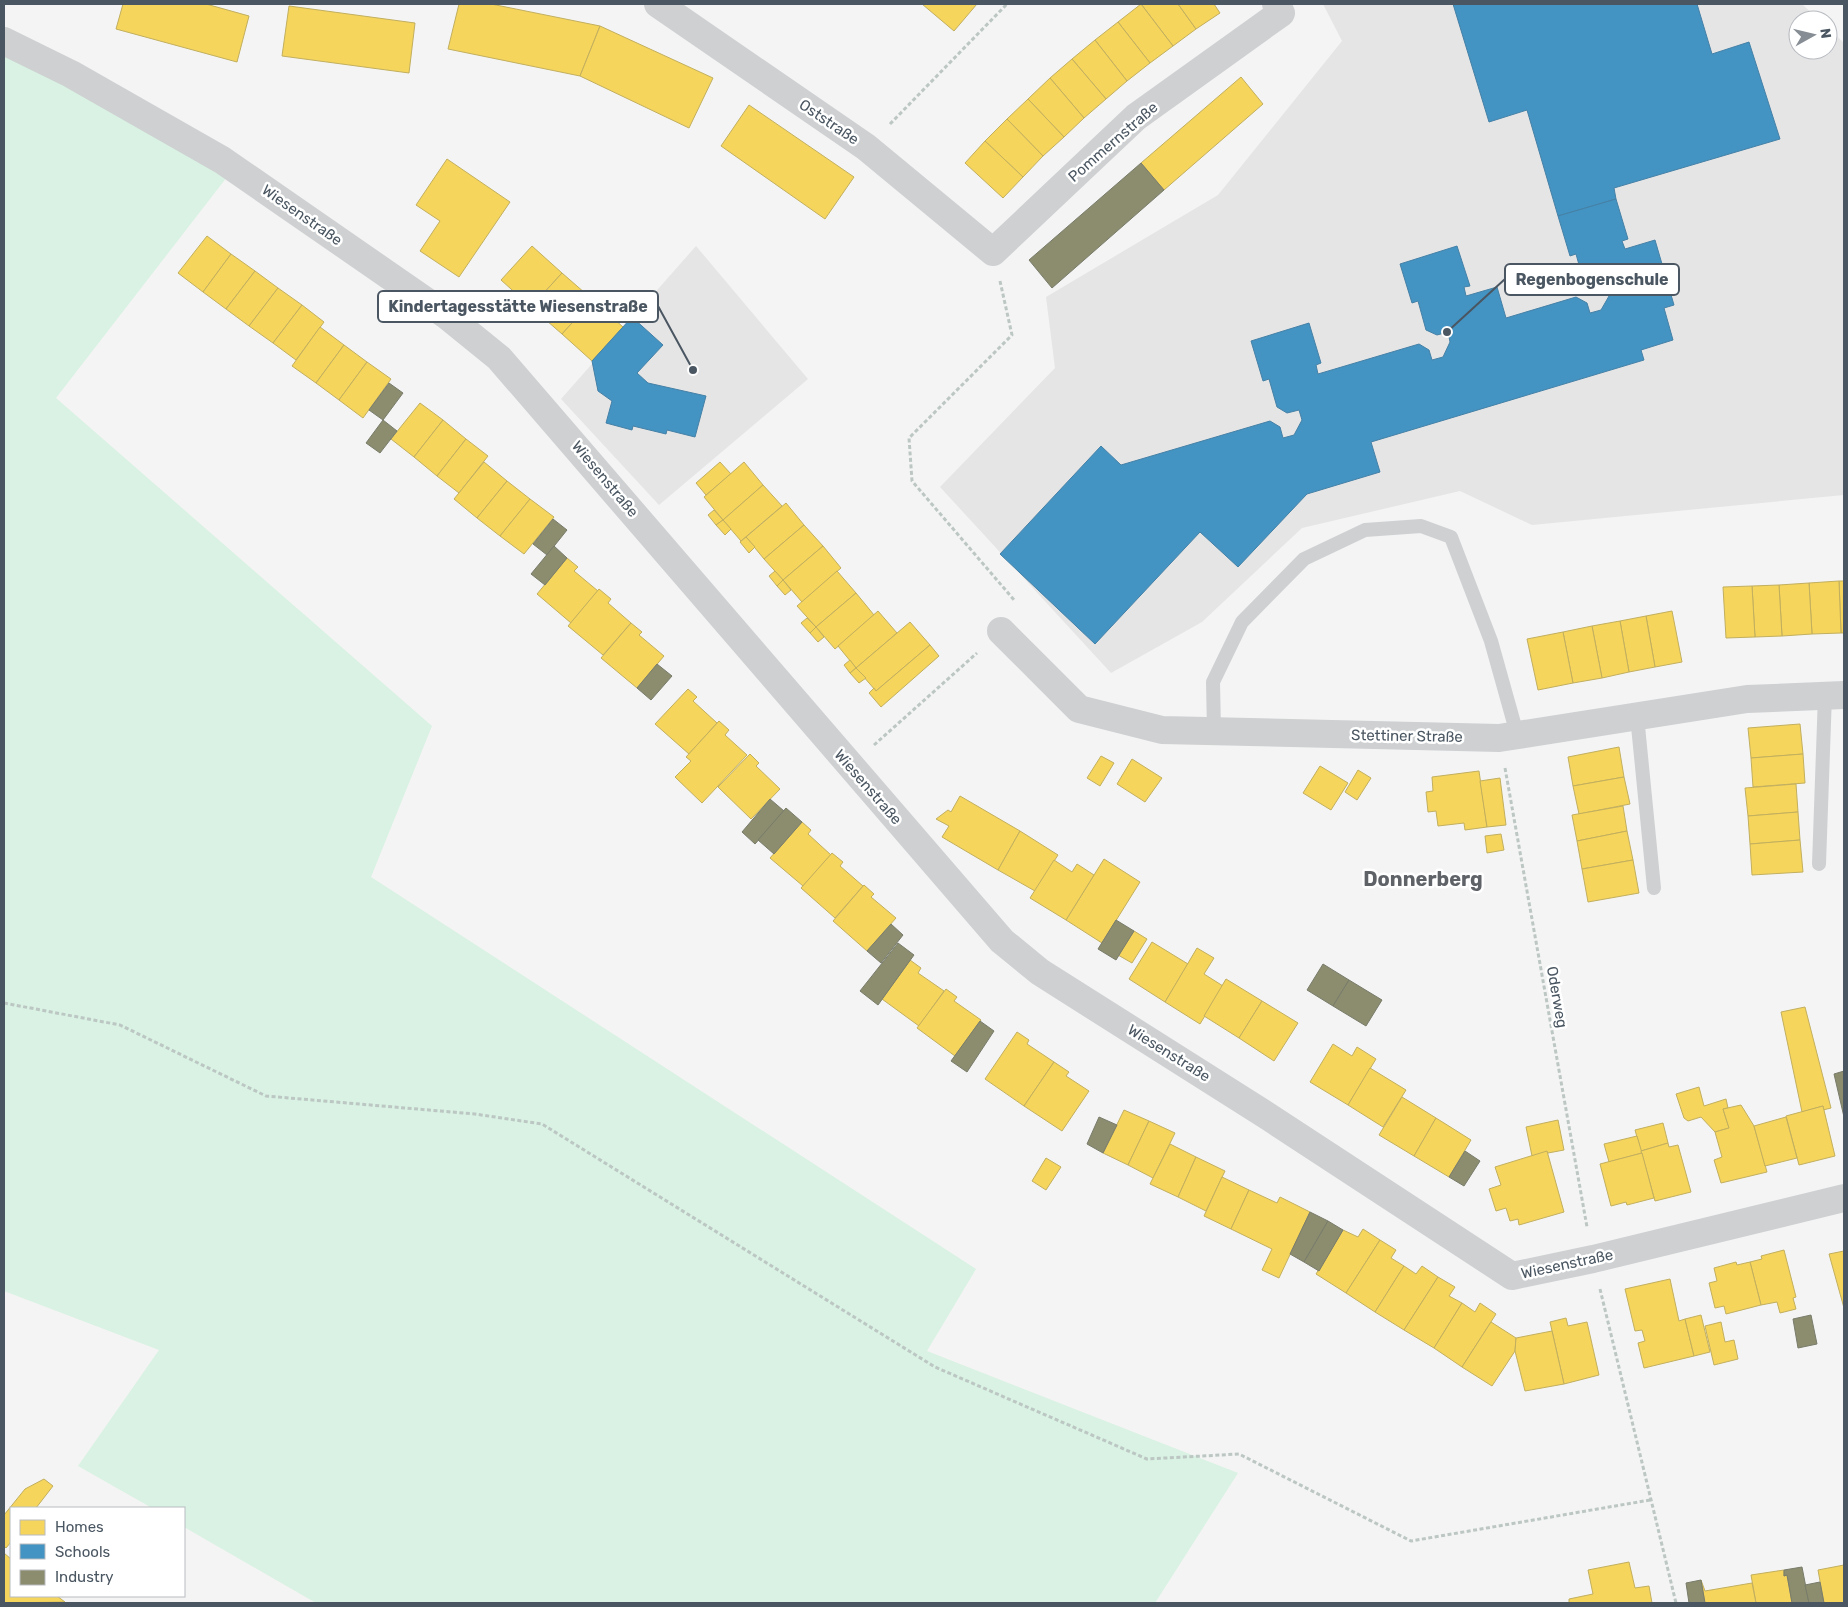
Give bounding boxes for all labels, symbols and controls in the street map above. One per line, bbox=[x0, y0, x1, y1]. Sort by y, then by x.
north arrow bbox=[1788, 10, 1838, 60]
text: N bbox=[1816, 27, 1834, 39]
street label: Oststraße bbox=[796, 95, 862, 149]
street label: Pommernstraße bbox=[1065, 98, 1161, 186]
street label: Wiesenstraße bbox=[258, 181, 346, 249]
callout: Regenbogenschule bbox=[1505, 264, 1679, 295]
text: Regenbogenschule bbox=[1515, 270, 1669, 289]
callout: Kindertagesstätte Wiesenstraße bbox=[378, 291, 658, 322]
text: Kindertagesstätte Wiesenstraße bbox=[388, 297, 648, 316]
street label: Wiesenstraße bbox=[568, 437, 642, 521]
street label: Stettiner Straße bbox=[1351, 726, 1463, 746]
street label: Wiesenstraße bbox=[830, 746, 906, 828]
district label: Donnerberg bbox=[1363, 867, 1483, 891]
street label: Oderweg bbox=[1543, 965, 1571, 1029]
street label: Wiesenstraße bbox=[1124, 1021, 1214, 1085]
street label: Wiesenstraße bbox=[1519, 1245, 1615, 1283]
legend bbox=[10, 1507, 185, 1597]
text: Homes bbox=[55, 1518, 104, 1536]
text: Schools bbox=[55, 1543, 111, 1561]
text: Industry bbox=[55, 1568, 114, 1586]

